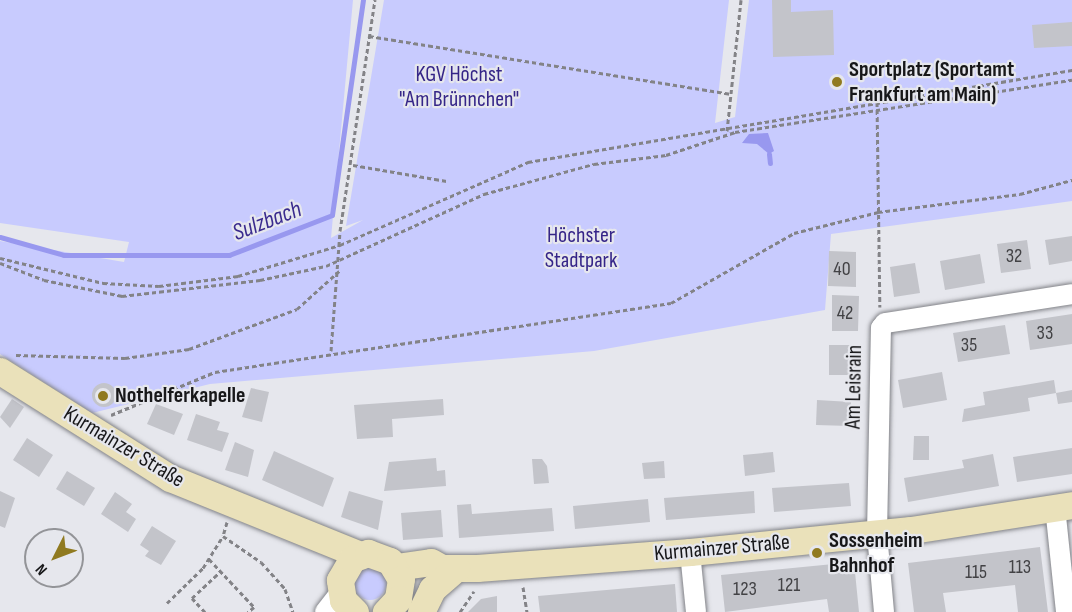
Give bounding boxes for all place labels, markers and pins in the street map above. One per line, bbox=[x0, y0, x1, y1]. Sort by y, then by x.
place label: Sportplatz (Sportamt Frankfurt am Main) bbox=[849, 56, 1014, 107]
marker: Sportplatz (Sportamt Frankfurt am Main) bbox=[830, 75, 844, 89]
place label: Nothelferkapelle bbox=[115, 383, 245, 409]
marker: Nothelferkapelle bbox=[96, 389, 110, 403]
place label: Sossenheim Bahnhof bbox=[829, 527, 923, 578]
marker: Sossenheim Bahnhof bbox=[810, 546, 824, 560]

